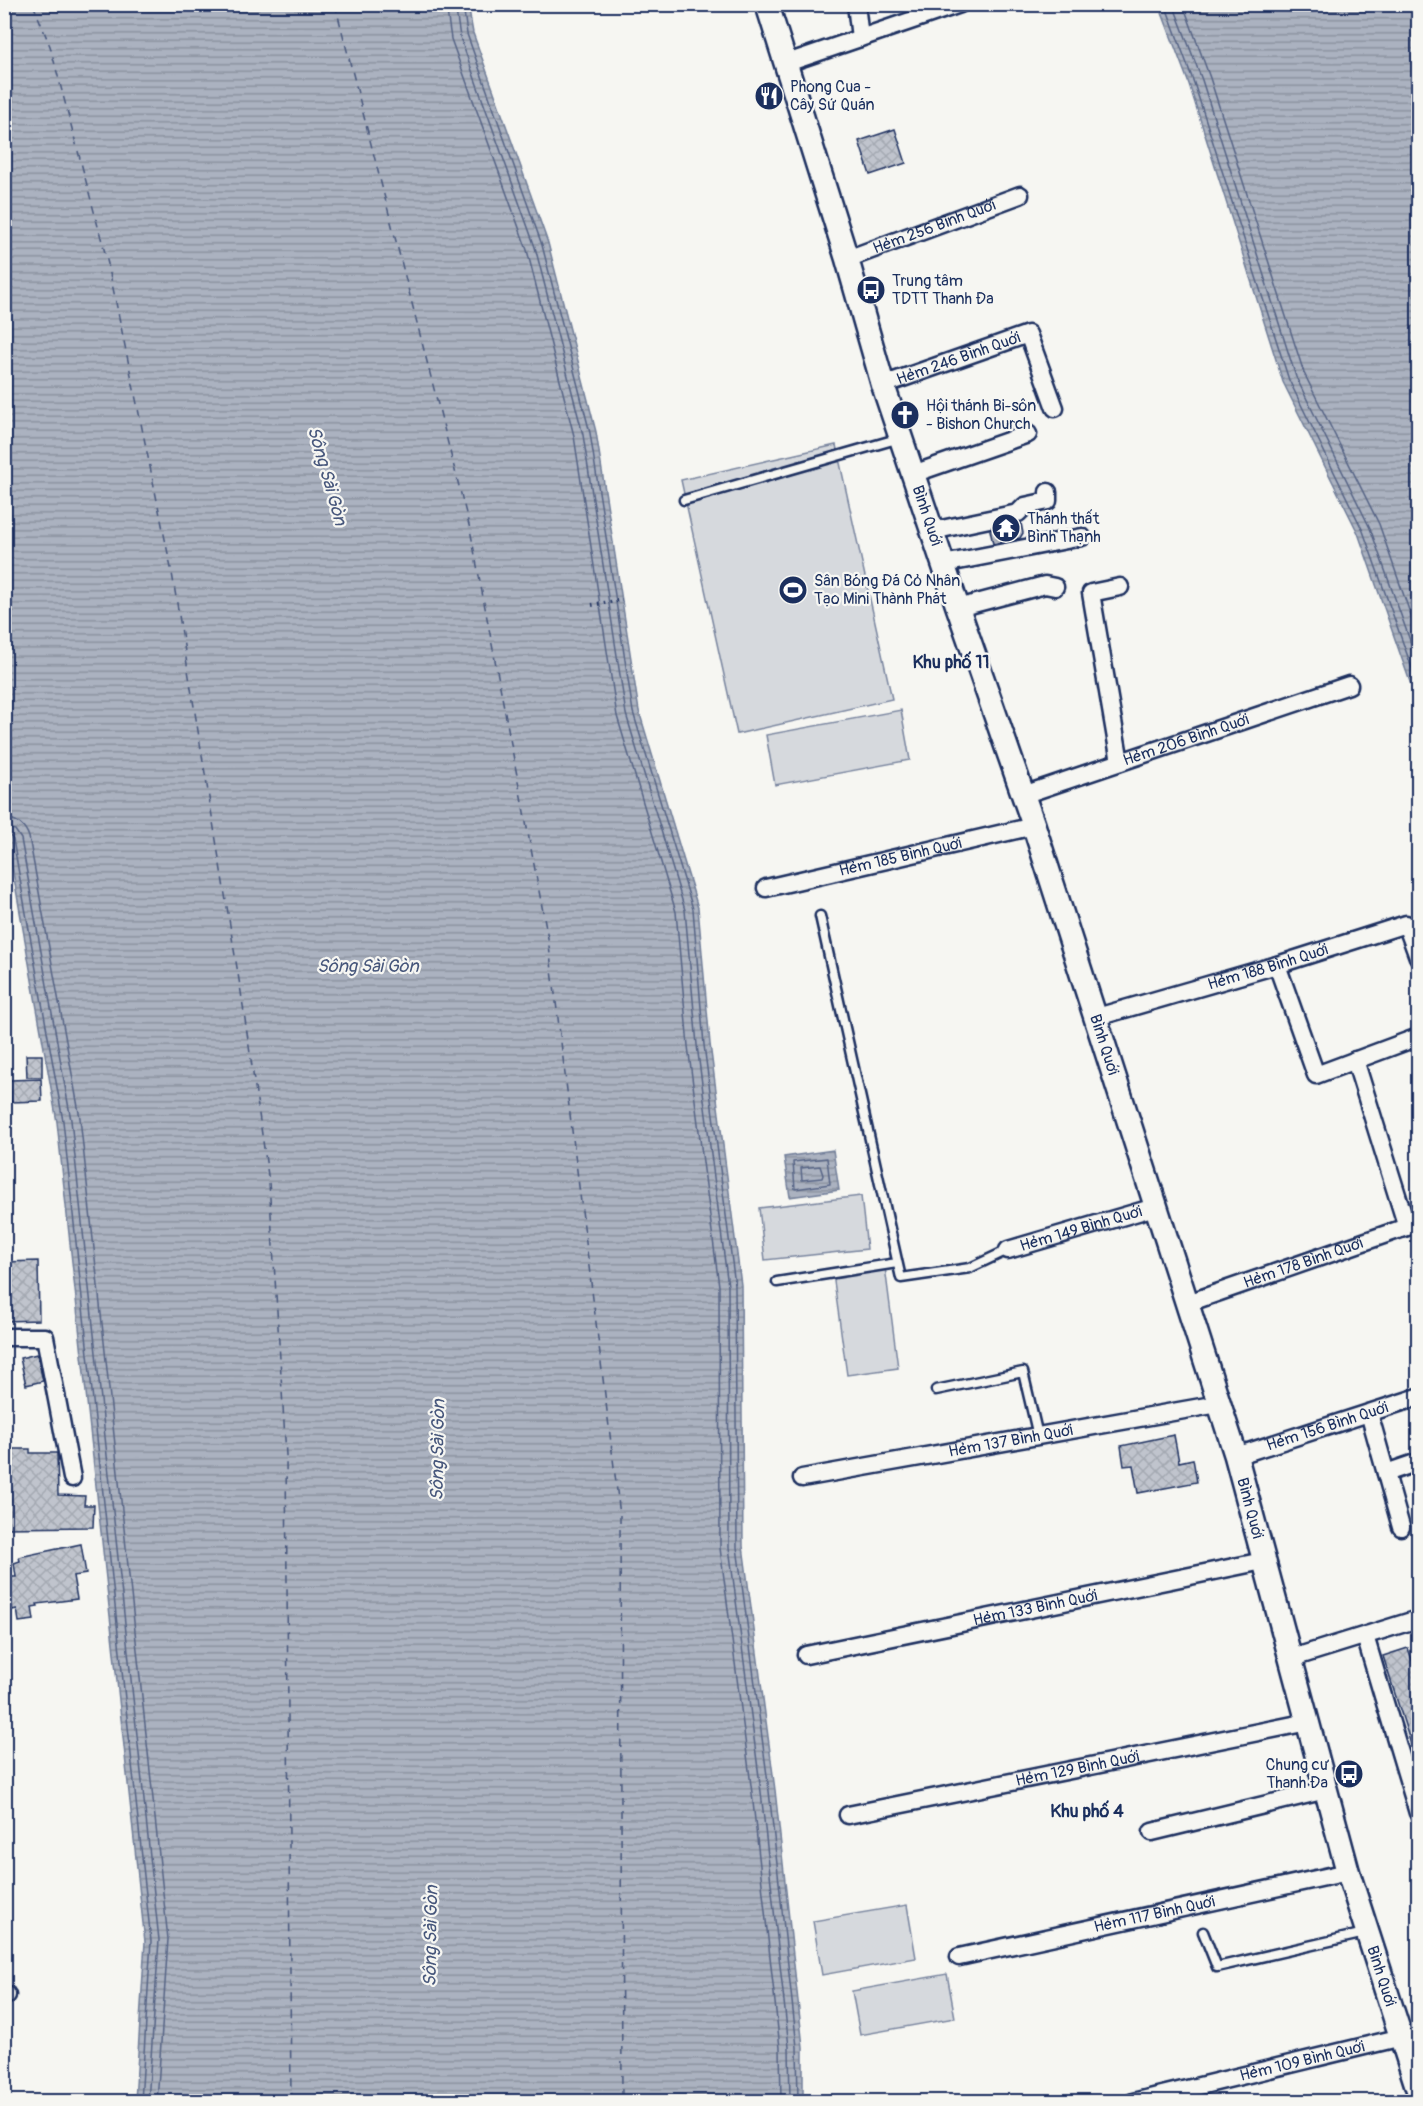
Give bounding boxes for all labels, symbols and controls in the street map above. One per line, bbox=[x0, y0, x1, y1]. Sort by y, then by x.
place label: Phong Cua - Cây Sứ Quán bbox=[790, 77, 875, 115]
restaurant icon: Phong Cua - Cây Sứ Quán bbox=[753, 80, 785, 112]
street label: Hẻm 256 Bình Quới bbox=[870, 195, 998, 259]
place label: Trung tâm TDTT Thanh Đa bbox=[892, 271, 994, 309]
bus stop icon: Trung tâm TDTT Thanh Đa bbox=[855, 274, 887, 306]
street label: Hẻm 246 Bình Quới bbox=[894, 327, 1023, 389]
place label: Hội thánh Bi-sôn - Bishon Church bbox=[926, 396, 1036, 434]
church icon: Hội thánh Bi-sôn - Bishon Church bbox=[889, 399, 921, 431]
water label: Sông Sài Gòn bbox=[302, 424, 352, 529]
street label: Bình Quới bbox=[907, 483, 946, 548]
place label: Thánh thất Bình Thạnh bbox=[1027, 509, 1101, 547]
temple icon: Thánh thất Bình Thạnh bbox=[990, 512, 1022, 544]
place label: Sân Bóng Đá Cỏ Nhân Tạo Mini Thành Phát bbox=[814, 571, 960, 609]
sports icon: Sân Bóng Đá Cỏ Nhân Tạo Mini Thành Phát bbox=[777, 574, 809, 606]
district label: Khu phố 11 bbox=[912, 651, 990, 674]
street label: Hẻm 206 Bình Quới bbox=[1120, 709, 1252, 771]
street label: Hẻm 185 Bình Quới bbox=[837, 833, 964, 881]
street label: Hẻm 188 Bình Quới bbox=[1205, 939, 1331, 995]
water label: Sông Sài Gòn bbox=[317, 955, 419, 978]
street label: Bình Quới bbox=[1085, 1012, 1123, 1078]
street label: Hẻm 149 Bình Quới bbox=[1018, 1201, 1144, 1256]
street label: Hẻm 178 Bình Quới bbox=[1241, 1233, 1366, 1293]
street label: Hẻm 156 Bình Quới bbox=[1264, 1397, 1391, 1455]
water label: Sông Sài Gòn bbox=[426, 1398, 450, 1501]
street label: Hẻm 137 Bình Quới bbox=[947, 1420, 1075, 1462]
street label: Bình Quới bbox=[1232, 1475, 1268, 1541]
street label: Hẻm 133 Bình Quới bbox=[971, 1585, 1099, 1630]
street label: Hẻm 129 Bình Quới bbox=[1014, 1746, 1141, 1791]
place label: Chung cư Thanh Đa bbox=[1266, 1755, 1330, 1793]
bus stop icon: Chung cư Thanh Đa bbox=[1333, 1758, 1365, 1790]
district label: Khu phố 4 bbox=[1050, 1800, 1124, 1823]
water label: Sông Sài Gòn bbox=[419, 1884, 443, 1987]
street label: Hẻm 117 Bình Quới bbox=[1092, 1891, 1217, 1937]
street label: Bình Quới bbox=[1362, 1943, 1401, 2009]
street label: Hẻm 109 Bình Quới bbox=[1238, 2036, 1367, 2086]

